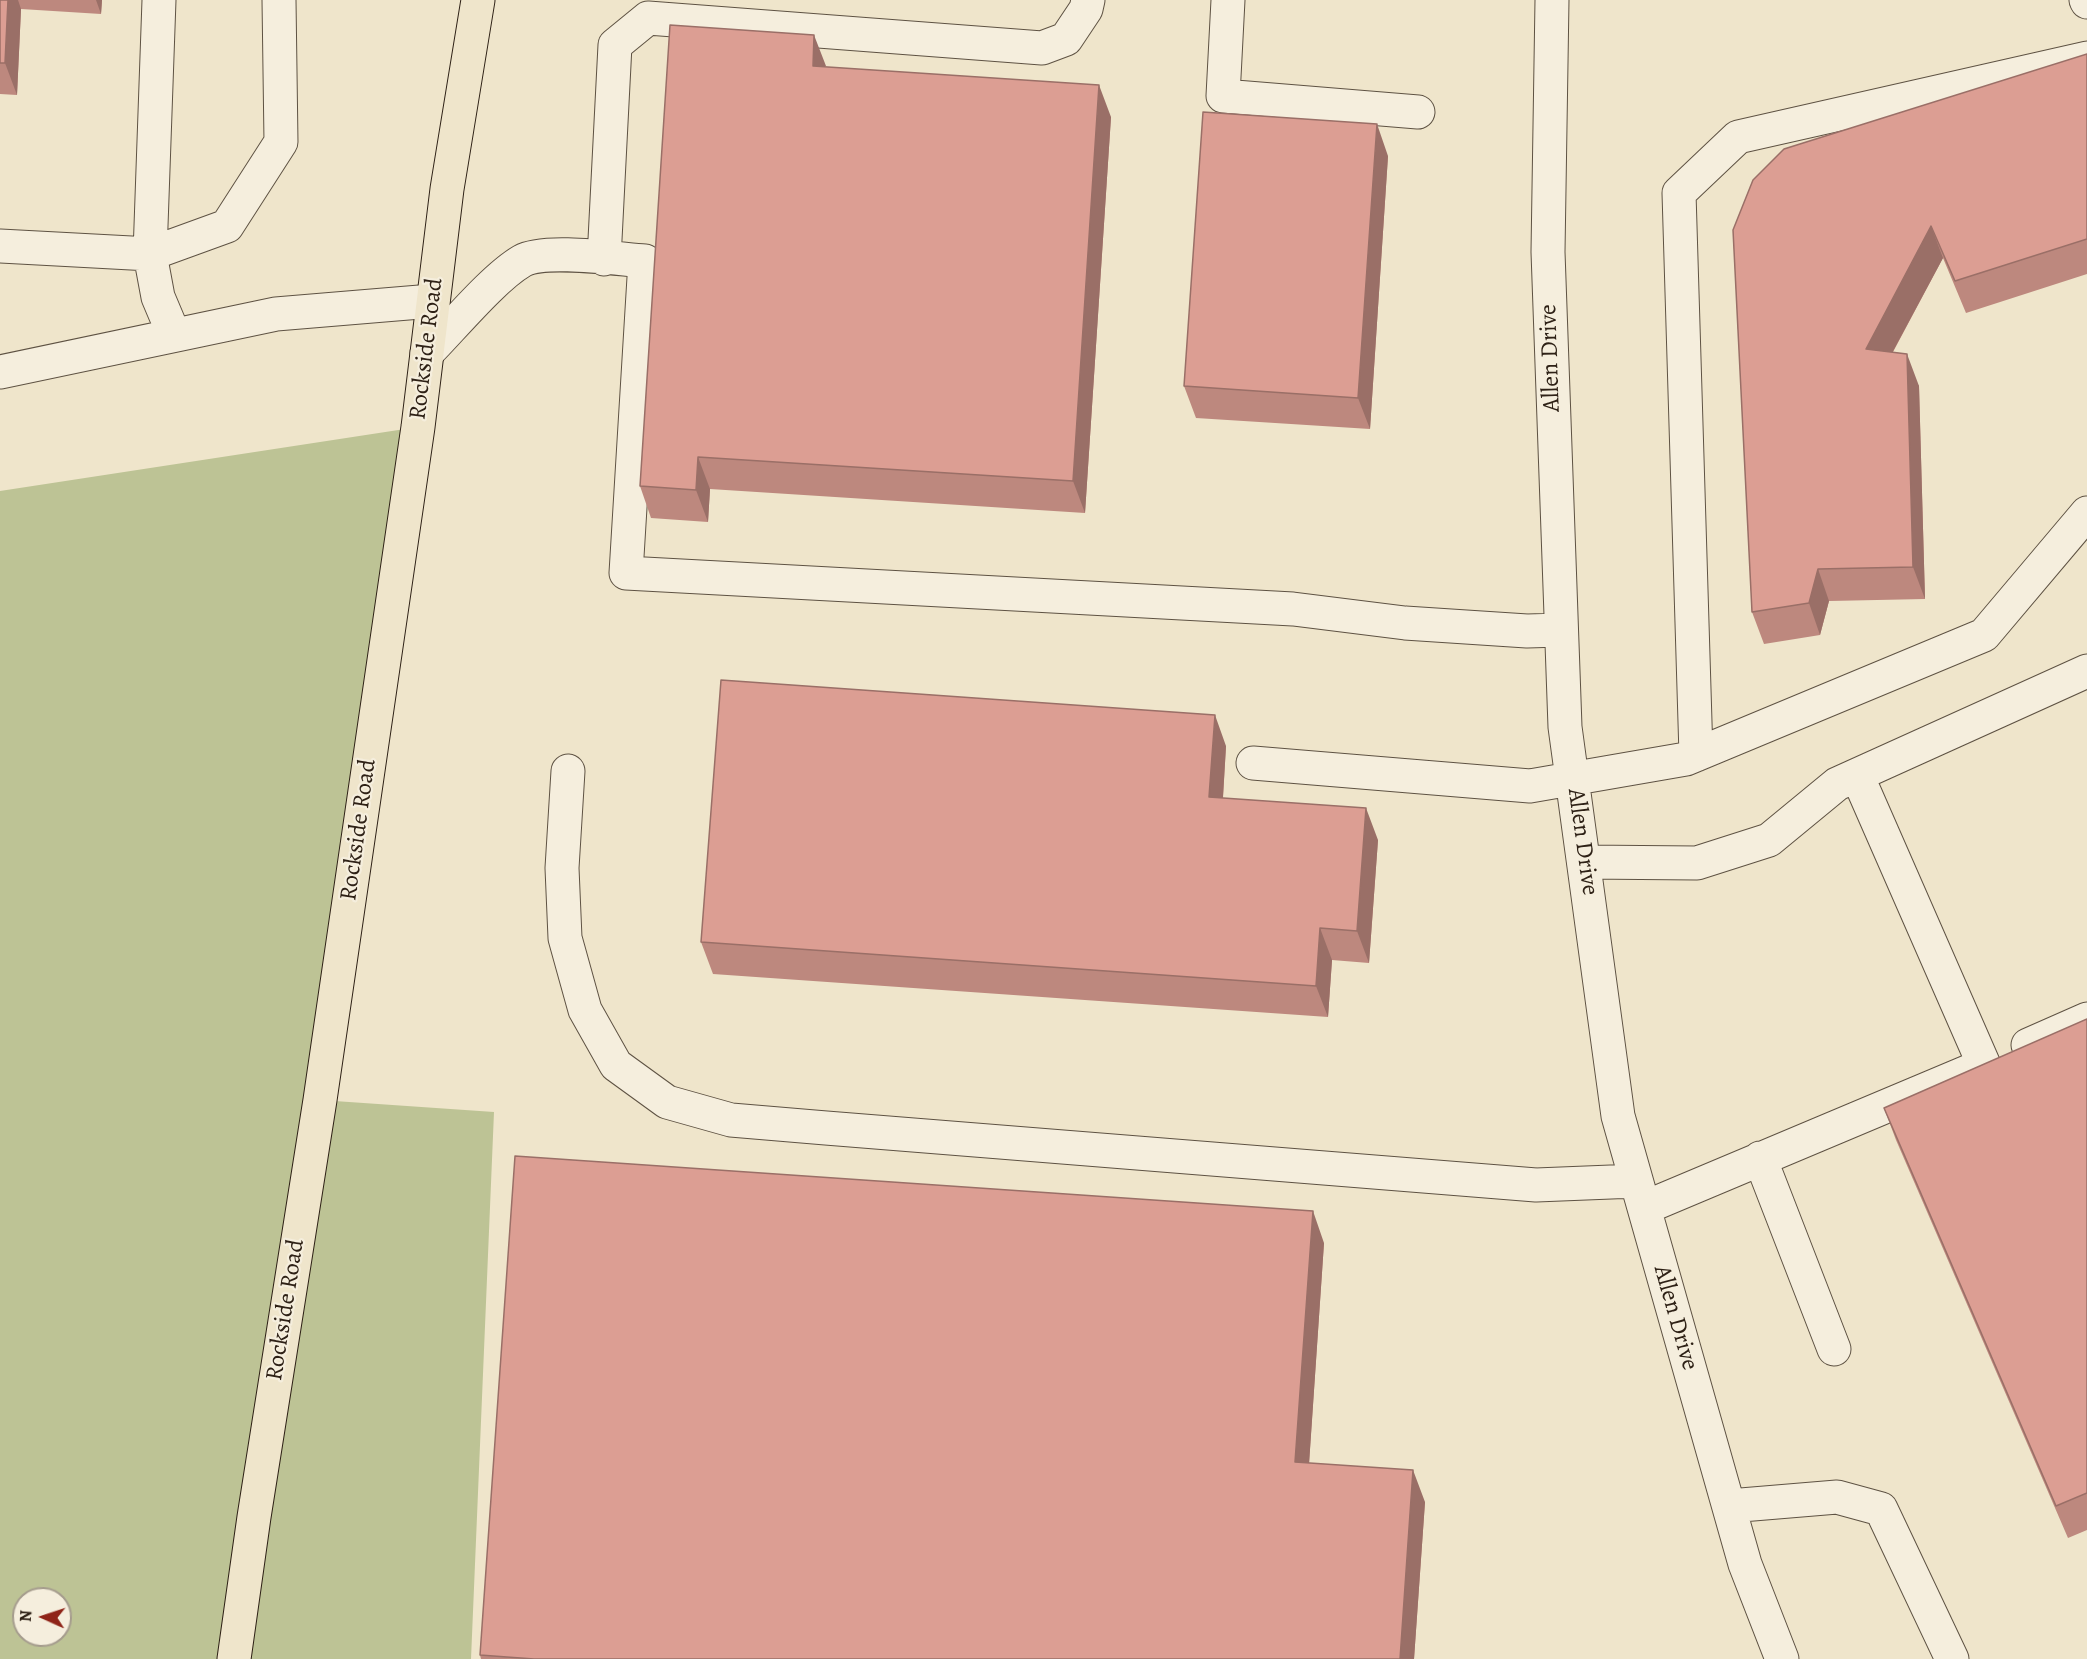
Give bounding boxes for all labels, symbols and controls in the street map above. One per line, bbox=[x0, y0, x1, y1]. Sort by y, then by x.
street label: Rockside Road bbox=[404, 276, 450, 422]
street label: Allen Drive bbox=[1535, 304, 1567, 412]
street label: Rockside Road bbox=[335, 757, 383, 903]
street label: Allen Drive bbox=[1560, 787, 1604, 897]
street label: Rockside Road bbox=[261, 1237, 311, 1383]
street label: Allen Drive bbox=[1646, 1262, 1704, 1374]
north arrow bbox=[12, 1587, 72, 1647]
text: N bbox=[15, 1610, 37, 1623]

